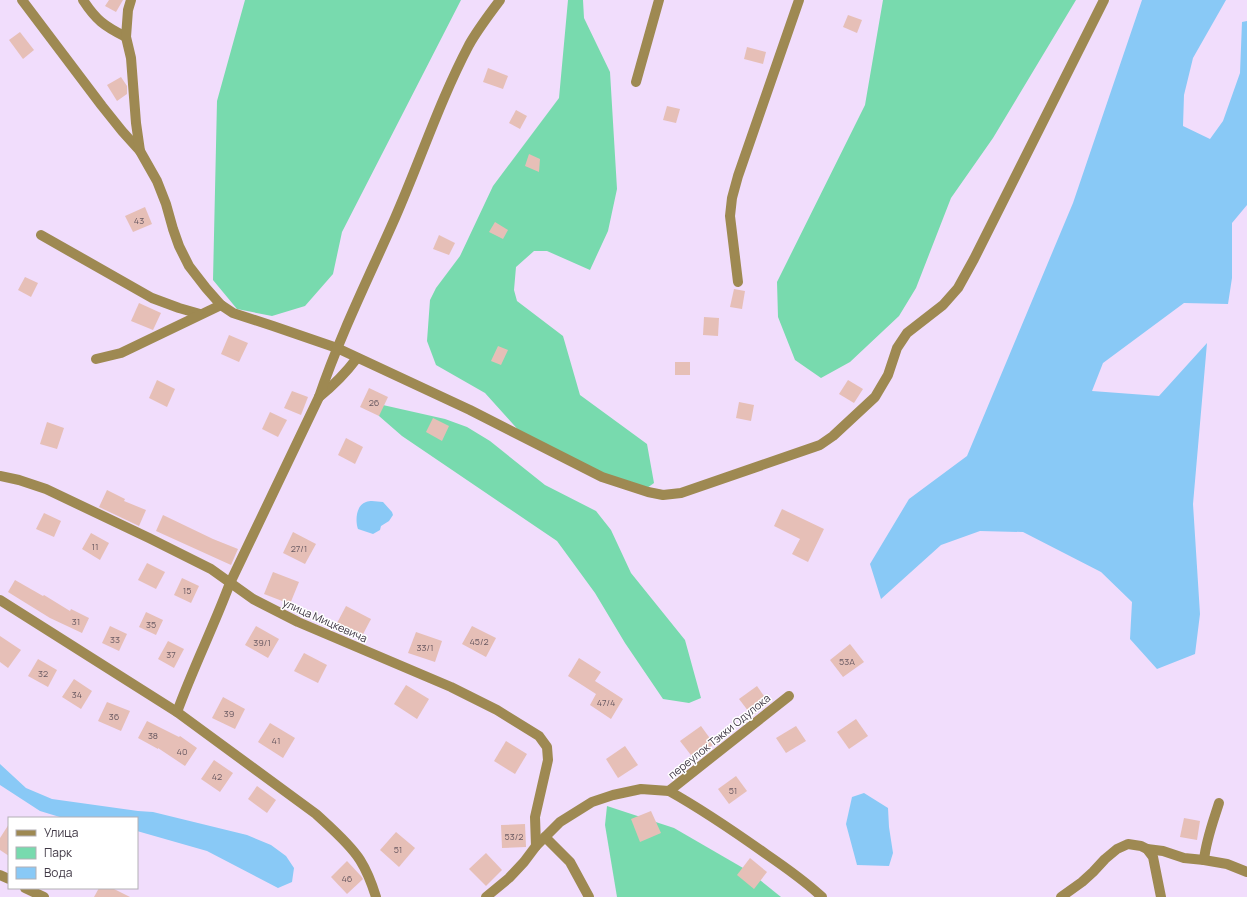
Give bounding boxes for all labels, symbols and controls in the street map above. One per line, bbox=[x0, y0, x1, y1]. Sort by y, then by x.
house number: 43 bbox=[134, 214, 144, 227]
house number: 26 bbox=[369, 396, 380, 409]
house number: 11 bbox=[91, 540, 99, 553]
house number: 27/1 bbox=[291, 542, 307, 555]
house number: 15 bbox=[183, 584, 191, 597]
street label: улица Мицкевича bbox=[280, 595, 370, 645]
house number: 31 bbox=[72, 615, 80, 628]
house number: 35 bbox=[146, 618, 156, 631]
house number: 33 bbox=[110, 633, 120, 646]
house number: 45/2 bbox=[469, 635, 489, 648]
house number: 39/1 bbox=[253, 636, 271, 649]
house number: 33/1 bbox=[417, 641, 433, 654]
house number: 37 bbox=[166, 648, 176, 661]
house number: 53А bbox=[839, 655, 855, 668]
house number: 32 bbox=[38, 667, 48, 680]
house number: 34 bbox=[72, 688, 82, 701]
street label: переулок Тэкки Одулока bbox=[665, 690, 773, 782]
house number: 47/4 bbox=[597, 696, 615, 709]
house number: 39 bbox=[224, 707, 234, 720]
house number: 36 bbox=[109, 710, 120, 723]
house number: 38 bbox=[148, 729, 158, 742]
house number: 41 bbox=[272, 734, 280, 747]
house number: 40 bbox=[177, 745, 187, 758]
house number: 42 bbox=[212, 770, 222, 783]
house number: 51 bbox=[729, 784, 737, 797]
legend bbox=[8, 817, 138, 889]
text: Улица bbox=[44, 824, 78, 841]
house number: 53/2 bbox=[505, 830, 523, 843]
house number: 51 bbox=[394, 843, 402, 856]
text: Парк bbox=[44, 844, 73, 861]
text: Вода bbox=[44, 864, 72, 881]
house number: 46 bbox=[342, 872, 353, 885]

